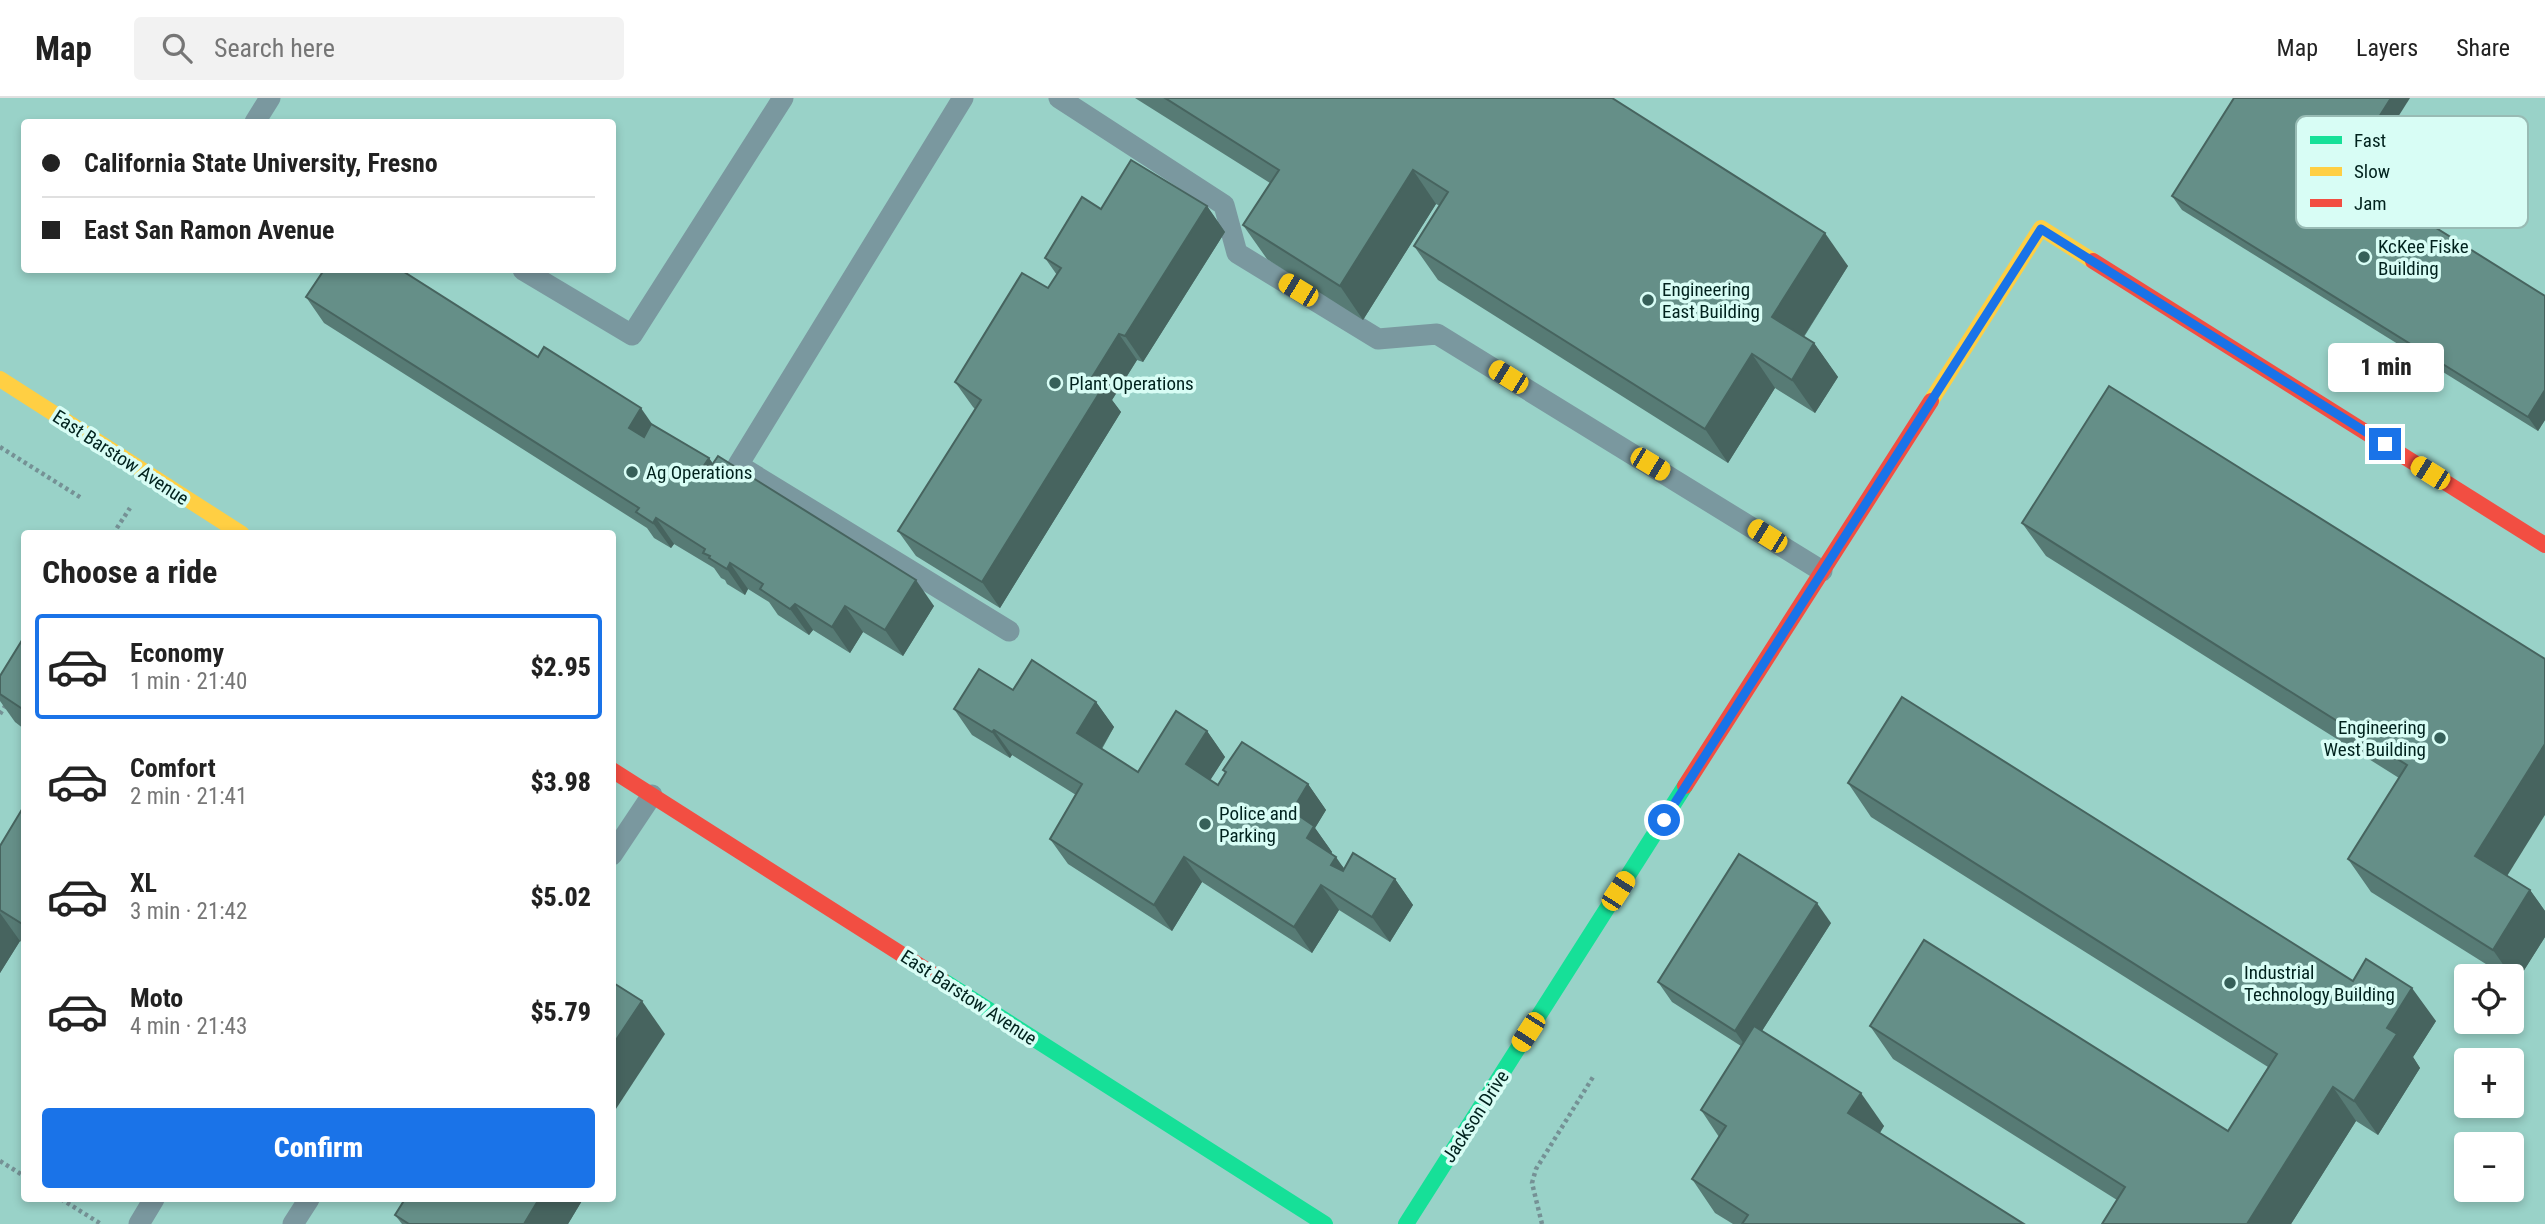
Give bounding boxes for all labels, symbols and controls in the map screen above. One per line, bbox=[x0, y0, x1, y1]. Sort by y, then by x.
search box bbox=[134, 17, 624, 80]
text: Map bbox=[35, 29, 92, 68]
icon: search bbox=[158, 29, 196, 67]
text: Search here bbox=[214, 33, 335, 63]
text: Map bbox=[2277, 34, 2318, 62]
text: Layers bbox=[2356, 34, 2418, 62]
text: Share bbox=[2456, 34, 2510, 62]
legend bbox=[2296, 116, 2528, 228]
text: Fast bbox=[2354, 129, 2386, 152]
text: California State University, Fresno bbox=[84, 148, 438, 178]
text: Slow bbox=[2354, 160, 2390, 183]
text: Jam bbox=[2354, 192, 2387, 215]
text: East San Ramon Avenue bbox=[84, 215, 334, 245]
place label: KcKee Fiske Building bbox=[2378, 235, 2469, 280]
marker: KcKee Fiske Building bbox=[2356, 249, 2372, 265]
car bbox=[1275, 270, 1322, 310]
place label: Engineering East Building bbox=[1662, 278, 1760, 323]
marker: Engineering East Building bbox=[1640, 292, 1656, 308]
callout: 1 min bbox=[2327, 342, 2443, 392]
text: 1 min bbox=[2360, 354, 2412, 381]
car bbox=[1485, 357, 1532, 397]
place label: Plant Operations bbox=[1069, 372, 1194, 395]
marker: Plant Operations bbox=[1047, 375, 1063, 391]
street label: East Barstow Avenue bbox=[48, 405, 193, 510]
route end bbox=[2369, 428, 2401, 460]
car bbox=[1627, 444, 1674, 484]
car bbox=[2407, 453, 2454, 493]
place label: Ag Operations bbox=[646, 461, 752, 484]
marker: Ag Operations bbox=[624, 464, 640, 480]
car bbox=[1744, 516, 1791, 556]
text: Choose a ride bbox=[42, 553, 217, 591]
icon: car bbox=[46, 635, 109, 698]
text: Economy bbox=[130, 638, 224, 668]
text: $2.95 bbox=[530, 652, 591, 682]
text: 1 min · 21:40 bbox=[130, 668, 247, 695]
place label: Engineering West Building bbox=[2324, 716, 2426, 761]
marker: Engineering West Building bbox=[2432, 730, 2448, 746]
icon: car bbox=[46, 750, 109, 813]
text: Comfort bbox=[130, 753, 216, 783]
text: $3.98 bbox=[530, 767, 591, 797]
text: 2 min · 21:41 bbox=[130, 783, 247, 810]
place label: Police and Parking bbox=[1219, 802, 1297, 847]
route start bbox=[1648, 804, 1680, 836]
marker: Police and Parking bbox=[1197, 816, 1213, 832]
icon: car bbox=[46, 865, 109, 928]
text: XL bbox=[130, 868, 157, 898]
car bbox=[1598, 868, 1639, 914]
text: $5.02 bbox=[530, 882, 591, 912]
text: 3 min · 21:42 bbox=[130, 898, 247, 925]
street label: East Barstow Avenue bbox=[896, 945, 1041, 1050]
place label: Industrial Technology Building bbox=[2244, 961, 2395, 1006]
map controls bbox=[2454, 964, 2524, 1202]
button: locate bbox=[2454, 964, 2524, 1034]
marker: Industrial Technology Building bbox=[2222, 975, 2238, 991]
icon: car bbox=[46, 980, 109, 1043]
text: Moto bbox=[130, 983, 183, 1013]
text: $5.79 bbox=[530, 997, 591, 1027]
car bbox=[1508, 1009, 1549, 1055]
text: 4 min · 21:43 bbox=[130, 1013, 247, 1040]
button: + bbox=[2454, 1048, 2524, 1118]
street label: Jackson Drive bbox=[1437, 1066, 1514, 1167]
button: Confirm bbox=[42, 1108, 595, 1188]
button: − bbox=[2454, 1132, 2524, 1202]

